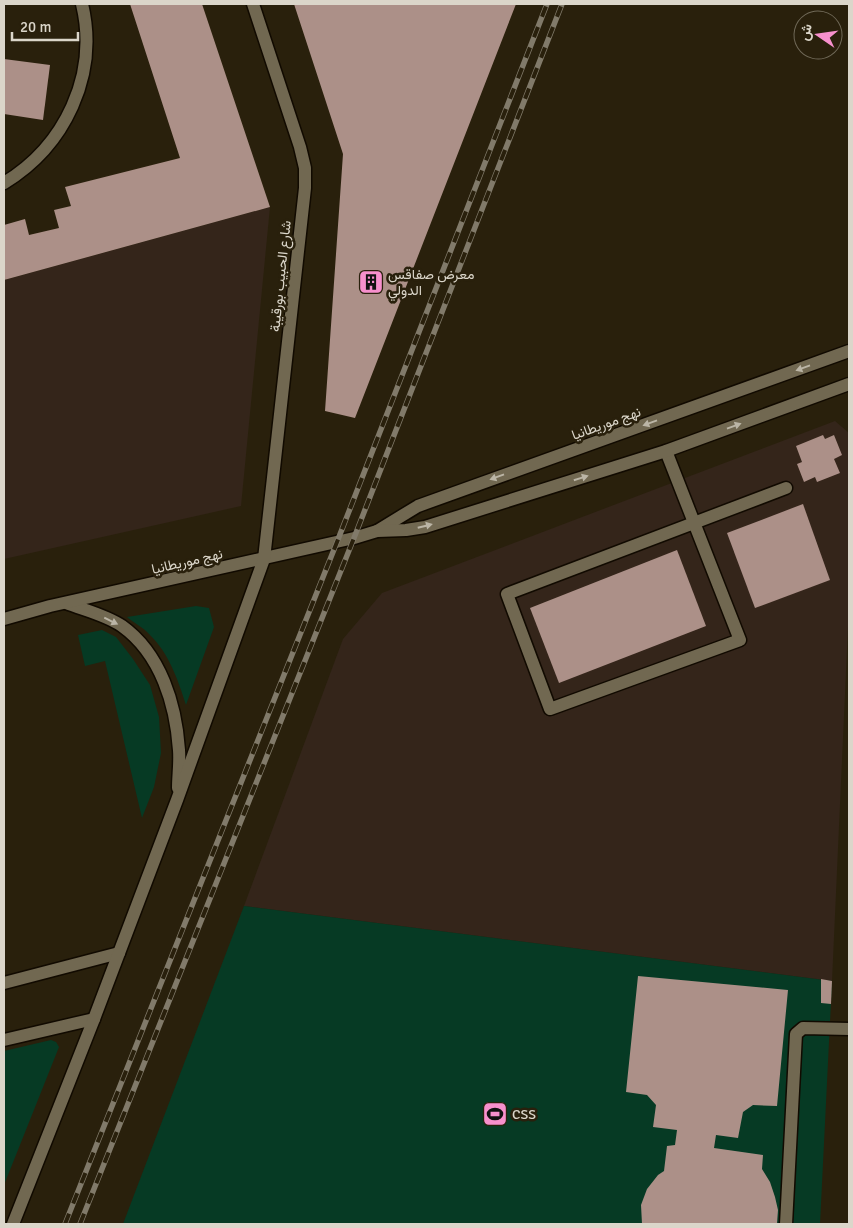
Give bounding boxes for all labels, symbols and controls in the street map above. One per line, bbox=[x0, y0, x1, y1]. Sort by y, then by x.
scale bar bbox=[12, 10, 79, 42]
north arrow bbox=[793, 10, 843, 60]
text: 20 m bbox=[20, 18, 51, 36]
text: ش bbox=[796, 22, 816, 42]
street label: شارع الحبيب بورقيبة bbox=[266, 220, 297, 333]
place label: معرض صفاقس الدولي bbox=[388, 266, 474, 302]
building icon: معرض صفاقس الدولي bbox=[358, 269, 384, 295]
one-way arrow bbox=[796, 365, 811, 372]
street label: نهج موريطانيا bbox=[569, 403, 644, 446]
one-way arrow bbox=[643, 420, 658, 427]
one-way arrow bbox=[727, 422, 742, 429]
one-way arrow bbox=[573, 473, 588, 481]
one-way arrow bbox=[490, 474, 505, 481]
one-way arrow bbox=[418, 522, 433, 530]
street label: نهج موريطانيا bbox=[150, 545, 225, 580]
one-way arrow bbox=[104, 616, 119, 625]
sports icon: CSS bbox=[482, 1101, 508, 1127]
place label: CSS bbox=[512, 1106, 536, 1123]

